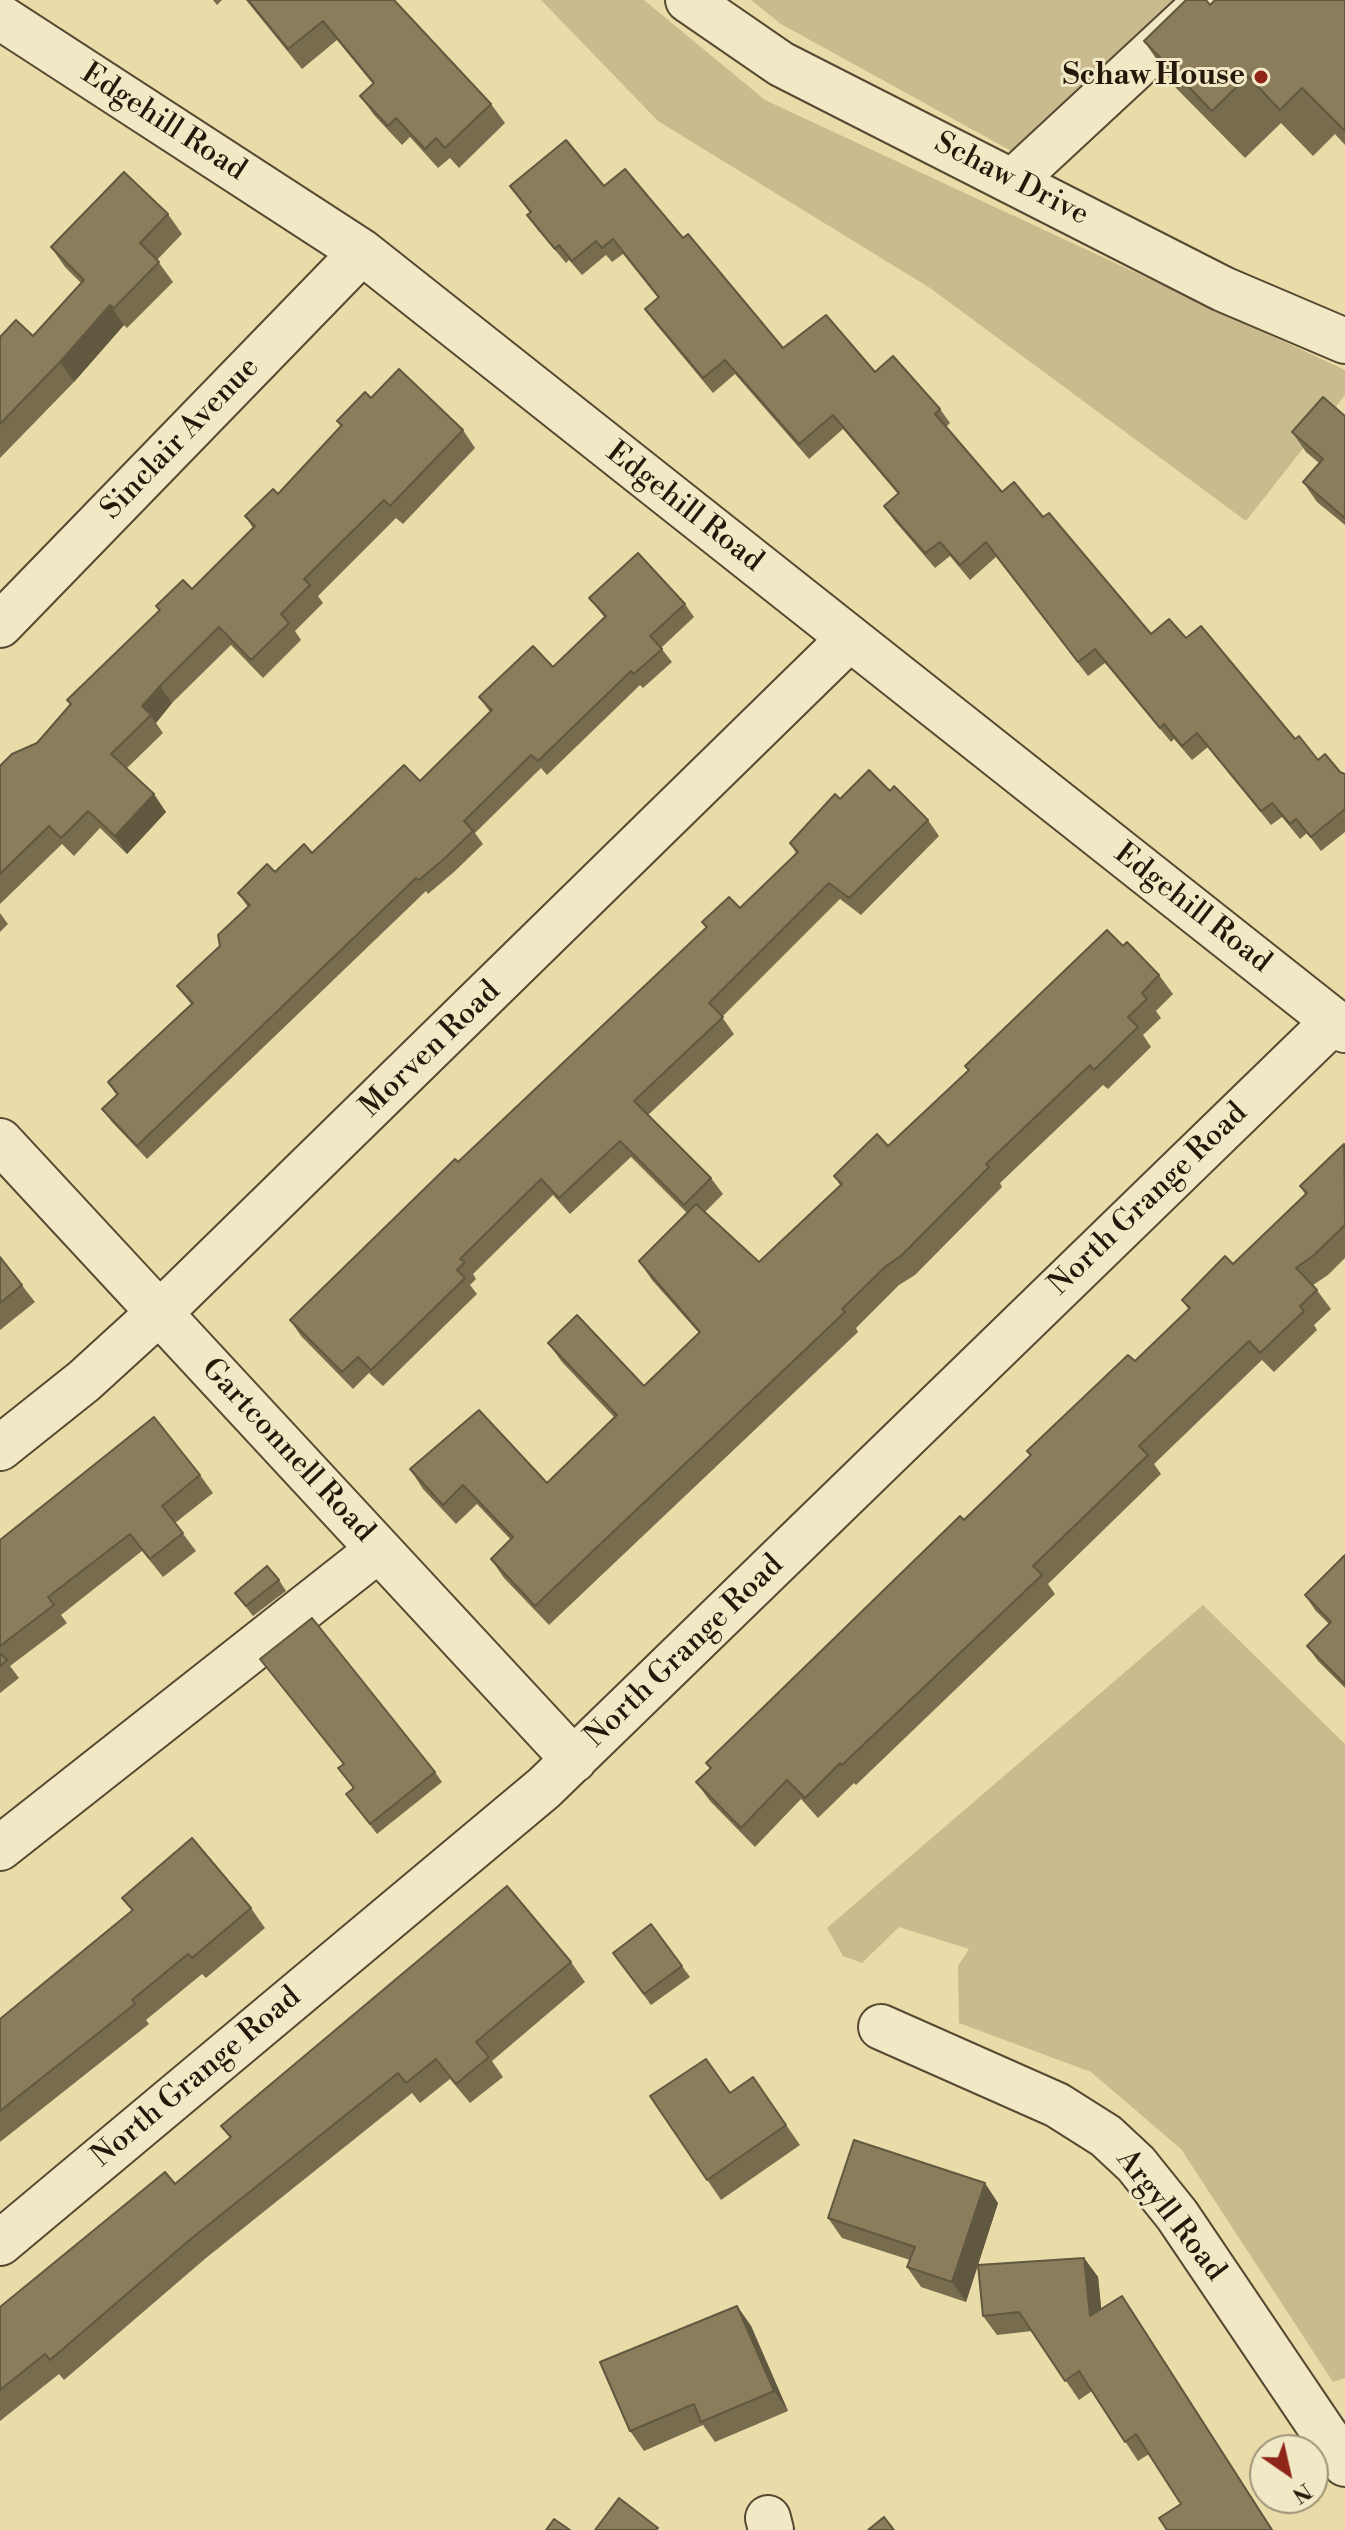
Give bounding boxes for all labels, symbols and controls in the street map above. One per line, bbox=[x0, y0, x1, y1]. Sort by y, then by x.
street label: Edgehill Road bbox=[74, 56, 252, 190]
place label: Schaw House bbox=[1062, 59, 1245, 95]
marker: Schaw House bbox=[1252, 68, 1270, 86]
street label: Schaw Drive bbox=[928, 126, 1094, 234]
street label: Sinclair Avenue bbox=[94, 350, 268, 528]
street label: Edgehill Road bbox=[598, 436, 770, 580]
street label: Edgehill Road bbox=[1106, 837, 1278, 981]
street label: Morven Road bbox=[353, 974, 509, 1126]
street label: North Grange Road bbox=[1042, 1096, 1256, 1304]
street label: Gartconnell Road bbox=[193, 1352, 381, 1550]
street label: North Grange Road bbox=[578, 1548, 792, 1756]
street label: North Grange Road bbox=[85, 1980, 309, 2176]
street label: Argyll Road bbox=[1108, 2143, 1232, 2289]
north arrow bbox=[1249, 2434, 1329, 2514]
text: N bbox=[1287, 2477, 1316, 2509]

